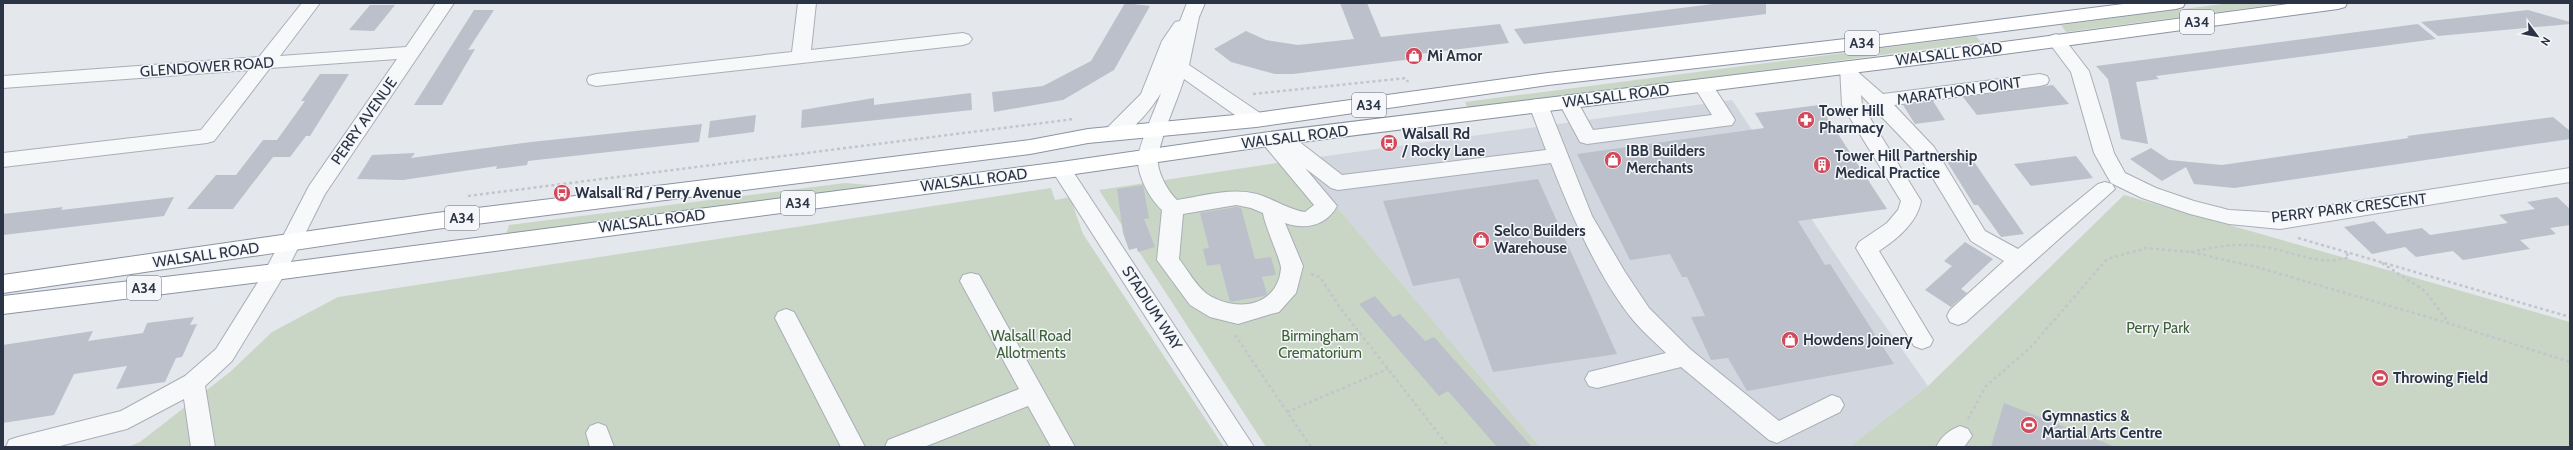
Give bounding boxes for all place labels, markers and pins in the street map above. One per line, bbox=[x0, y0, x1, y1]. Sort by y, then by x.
shop icon: Mi Amor bbox=[1404, 46, 1424, 66]
place label: Mi Amor bbox=[1427, 47, 1482, 65]
place label: Tower Hill Pharmacy bbox=[1819, 102, 1885, 137]
pharmacy icon: Tower Hill Pharmacy bbox=[1796, 110, 1816, 130]
place label: Walsall Rd / Rocky Lane bbox=[1401, 125, 1485, 160]
bus stop icon: Walsall Rd / Rocky Lane bbox=[1379, 133, 1399, 153]
place label: IBB Builders Merchants bbox=[1626, 142, 1705, 177]
place label: Tower Hill Partnership Medical Practice bbox=[1835, 147, 1978, 182]
shop icon: IBB Builders Merchants bbox=[1603, 150, 1623, 170]
building icon: Tower Hill Partnership Medical Practice bbox=[1812, 155, 1832, 175]
bus stop icon: Walsall Rd / Perry Avenue bbox=[552, 183, 572, 203]
place label: Walsall Rd / Perry Avenue bbox=[575, 184, 741, 202]
place label: Selco Builders Warehouse bbox=[1494, 222, 1586, 257]
shop icon: Selco Builders Warehouse bbox=[1471, 230, 1491, 250]
shop icon: Howdens Joinery bbox=[1780, 330, 1800, 350]
place label: Howdens Joinery bbox=[1803, 331, 1913, 349]
sports icon: Throwing Field bbox=[2370, 368, 2390, 388]
place label: Throwing Field bbox=[2393, 369, 2488, 387]
place label: Gymnastics & Martial Arts Centre bbox=[2042, 407, 2162, 442]
sports icon: Gymnastics & Martial Arts Centre bbox=[2019, 415, 2039, 435]

